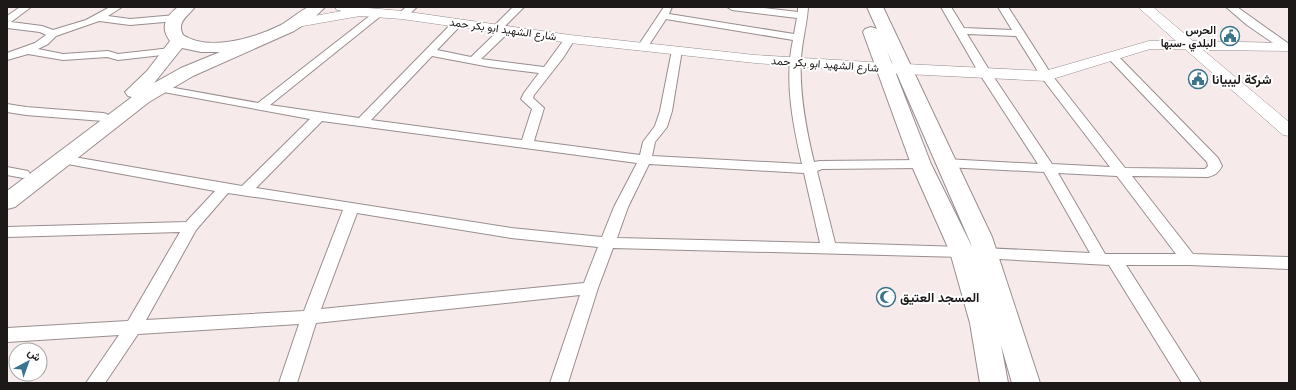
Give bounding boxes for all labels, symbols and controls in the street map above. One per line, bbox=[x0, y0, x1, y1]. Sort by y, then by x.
street label: شارع الشهيد ابو بكر حمد bbox=[448, 16, 558, 44]
place label: الحرس البلدي -سبها bbox=[1161, 24, 1216, 52]
public building icon: الحرس البلدي -سبها bbox=[1219, 25, 1241, 47]
street label: شارع الشهيد ابو بكر حمد bbox=[771, 54, 880, 76]
public building icon: شركة ليبيانا bbox=[1187, 68, 1209, 90]
place label: شركة ليبيانا bbox=[1212, 72, 1272, 88]
mosque icon: المسجد العتيق bbox=[875, 286, 897, 308]
place label: المسجد العتيق bbox=[900, 290, 979, 305]
north arrow bbox=[8, 342, 48, 382]
text: ش bbox=[25, 346, 43, 364]

